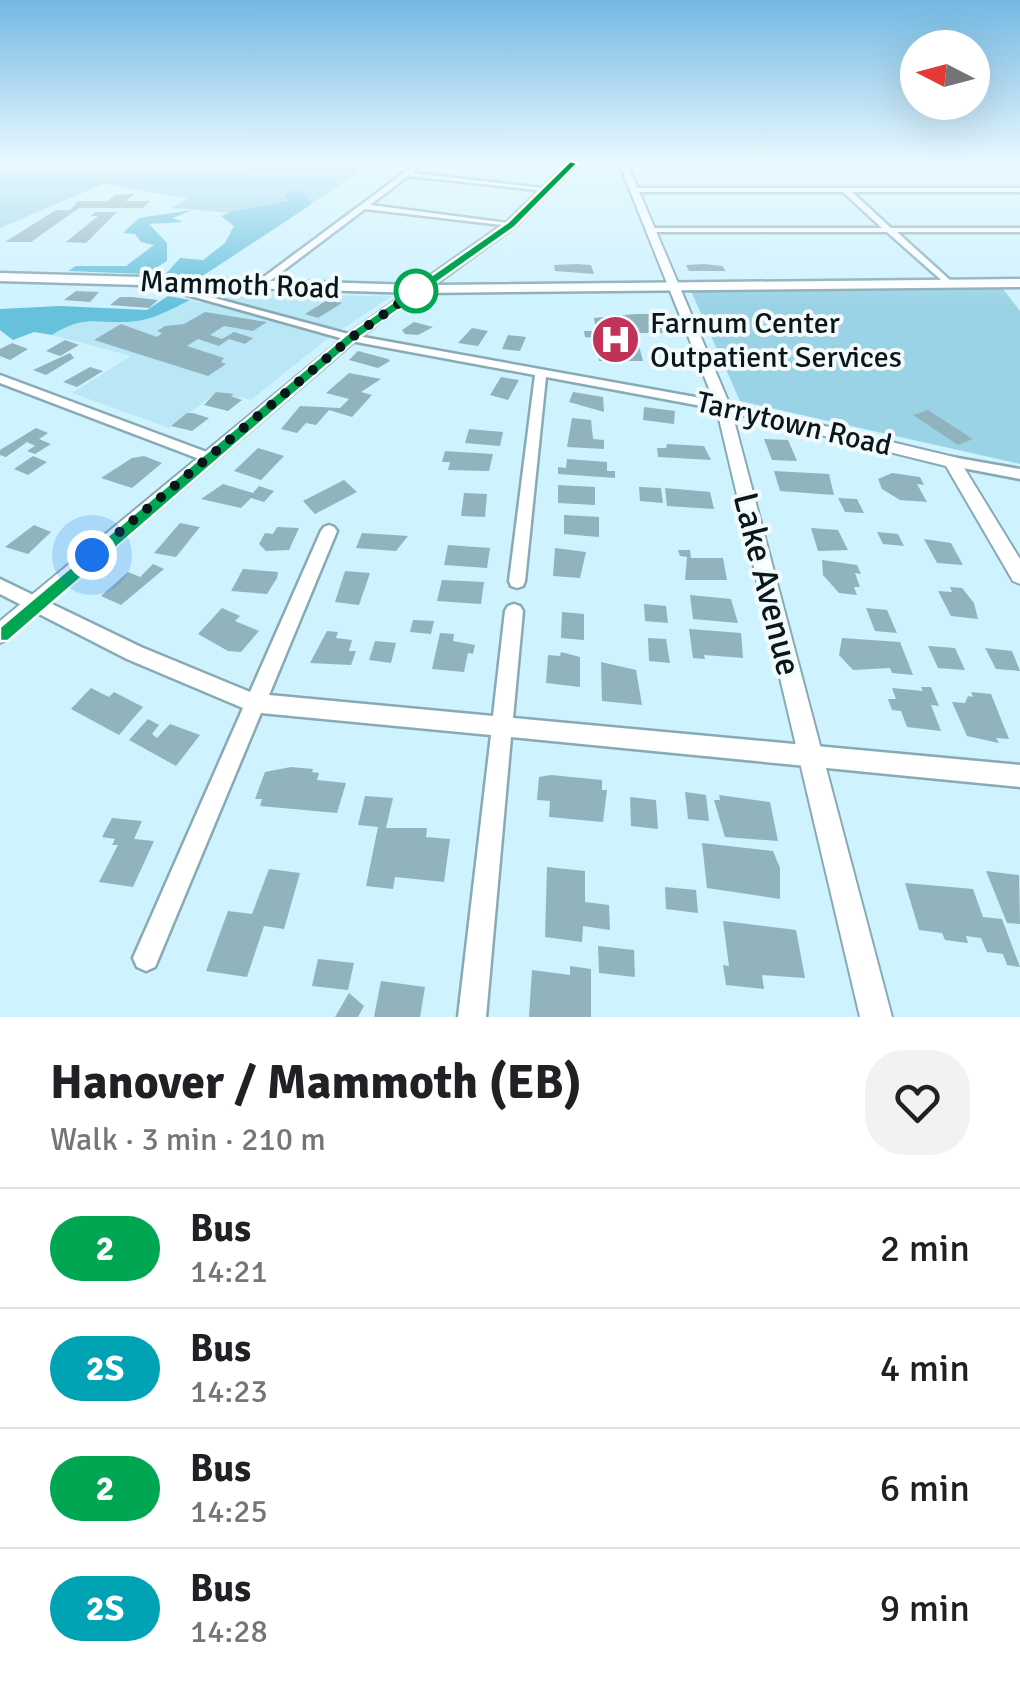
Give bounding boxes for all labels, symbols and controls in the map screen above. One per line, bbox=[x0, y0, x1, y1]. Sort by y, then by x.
north arrow bbox=[900, 30, 990, 120]
map controls bbox=[900, 30, 990, 120]
street label: Mammoth Road bbox=[139, 263, 341, 307]
unlabelled marker bbox=[395, 270, 437, 312]
place label: Farnum Center Outpatient Services bbox=[650, 305, 902, 376]
hospital icon: Farnum Center Outpatient Services bbox=[589, 314, 641, 366]
street label: Tarrytown Road bbox=[693, 384, 895, 464]
street label: Lake Avenue bbox=[723, 488, 811, 680]
your location bbox=[67, 530, 117, 580]
button: heart bbox=[865, 1050, 970, 1155]
text: Hanover / Mammoth (EB) bbox=[50, 1053, 582, 1112]
text: Walk · 3 min · 210 m bbox=[50, 1120, 326, 1159]
text: Bus bbox=[190, 1205, 251, 1252]
text: 2 min bbox=[880, 1225, 970, 1272]
text: 2 bbox=[96, 1227, 114, 1270]
text: 14:21 bbox=[190, 1252, 268, 1291]
text: Bus bbox=[190, 1325, 251, 1372]
text: 4 min bbox=[880, 1345, 970, 1392]
text: 2S bbox=[86, 1347, 124, 1390]
text: 14:23 bbox=[190, 1372, 268, 1411]
text: Bus bbox=[190, 1445, 251, 1492]
text: 6 min bbox=[880, 1465, 970, 1512]
text: 2 bbox=[96, 1467, 114, 1510]
text: 14:25 bbox=[190, 1492, 268, 1531]
text: Bus bbox=[190, 1565, 251, 1612]
text: 9 min bbox=[880, 1585, 970, 1632]
text: 2S bbox=[86, 1587, 124, 1630]
text: 14:28 bbox=[190, 1612, 268, 1651]

